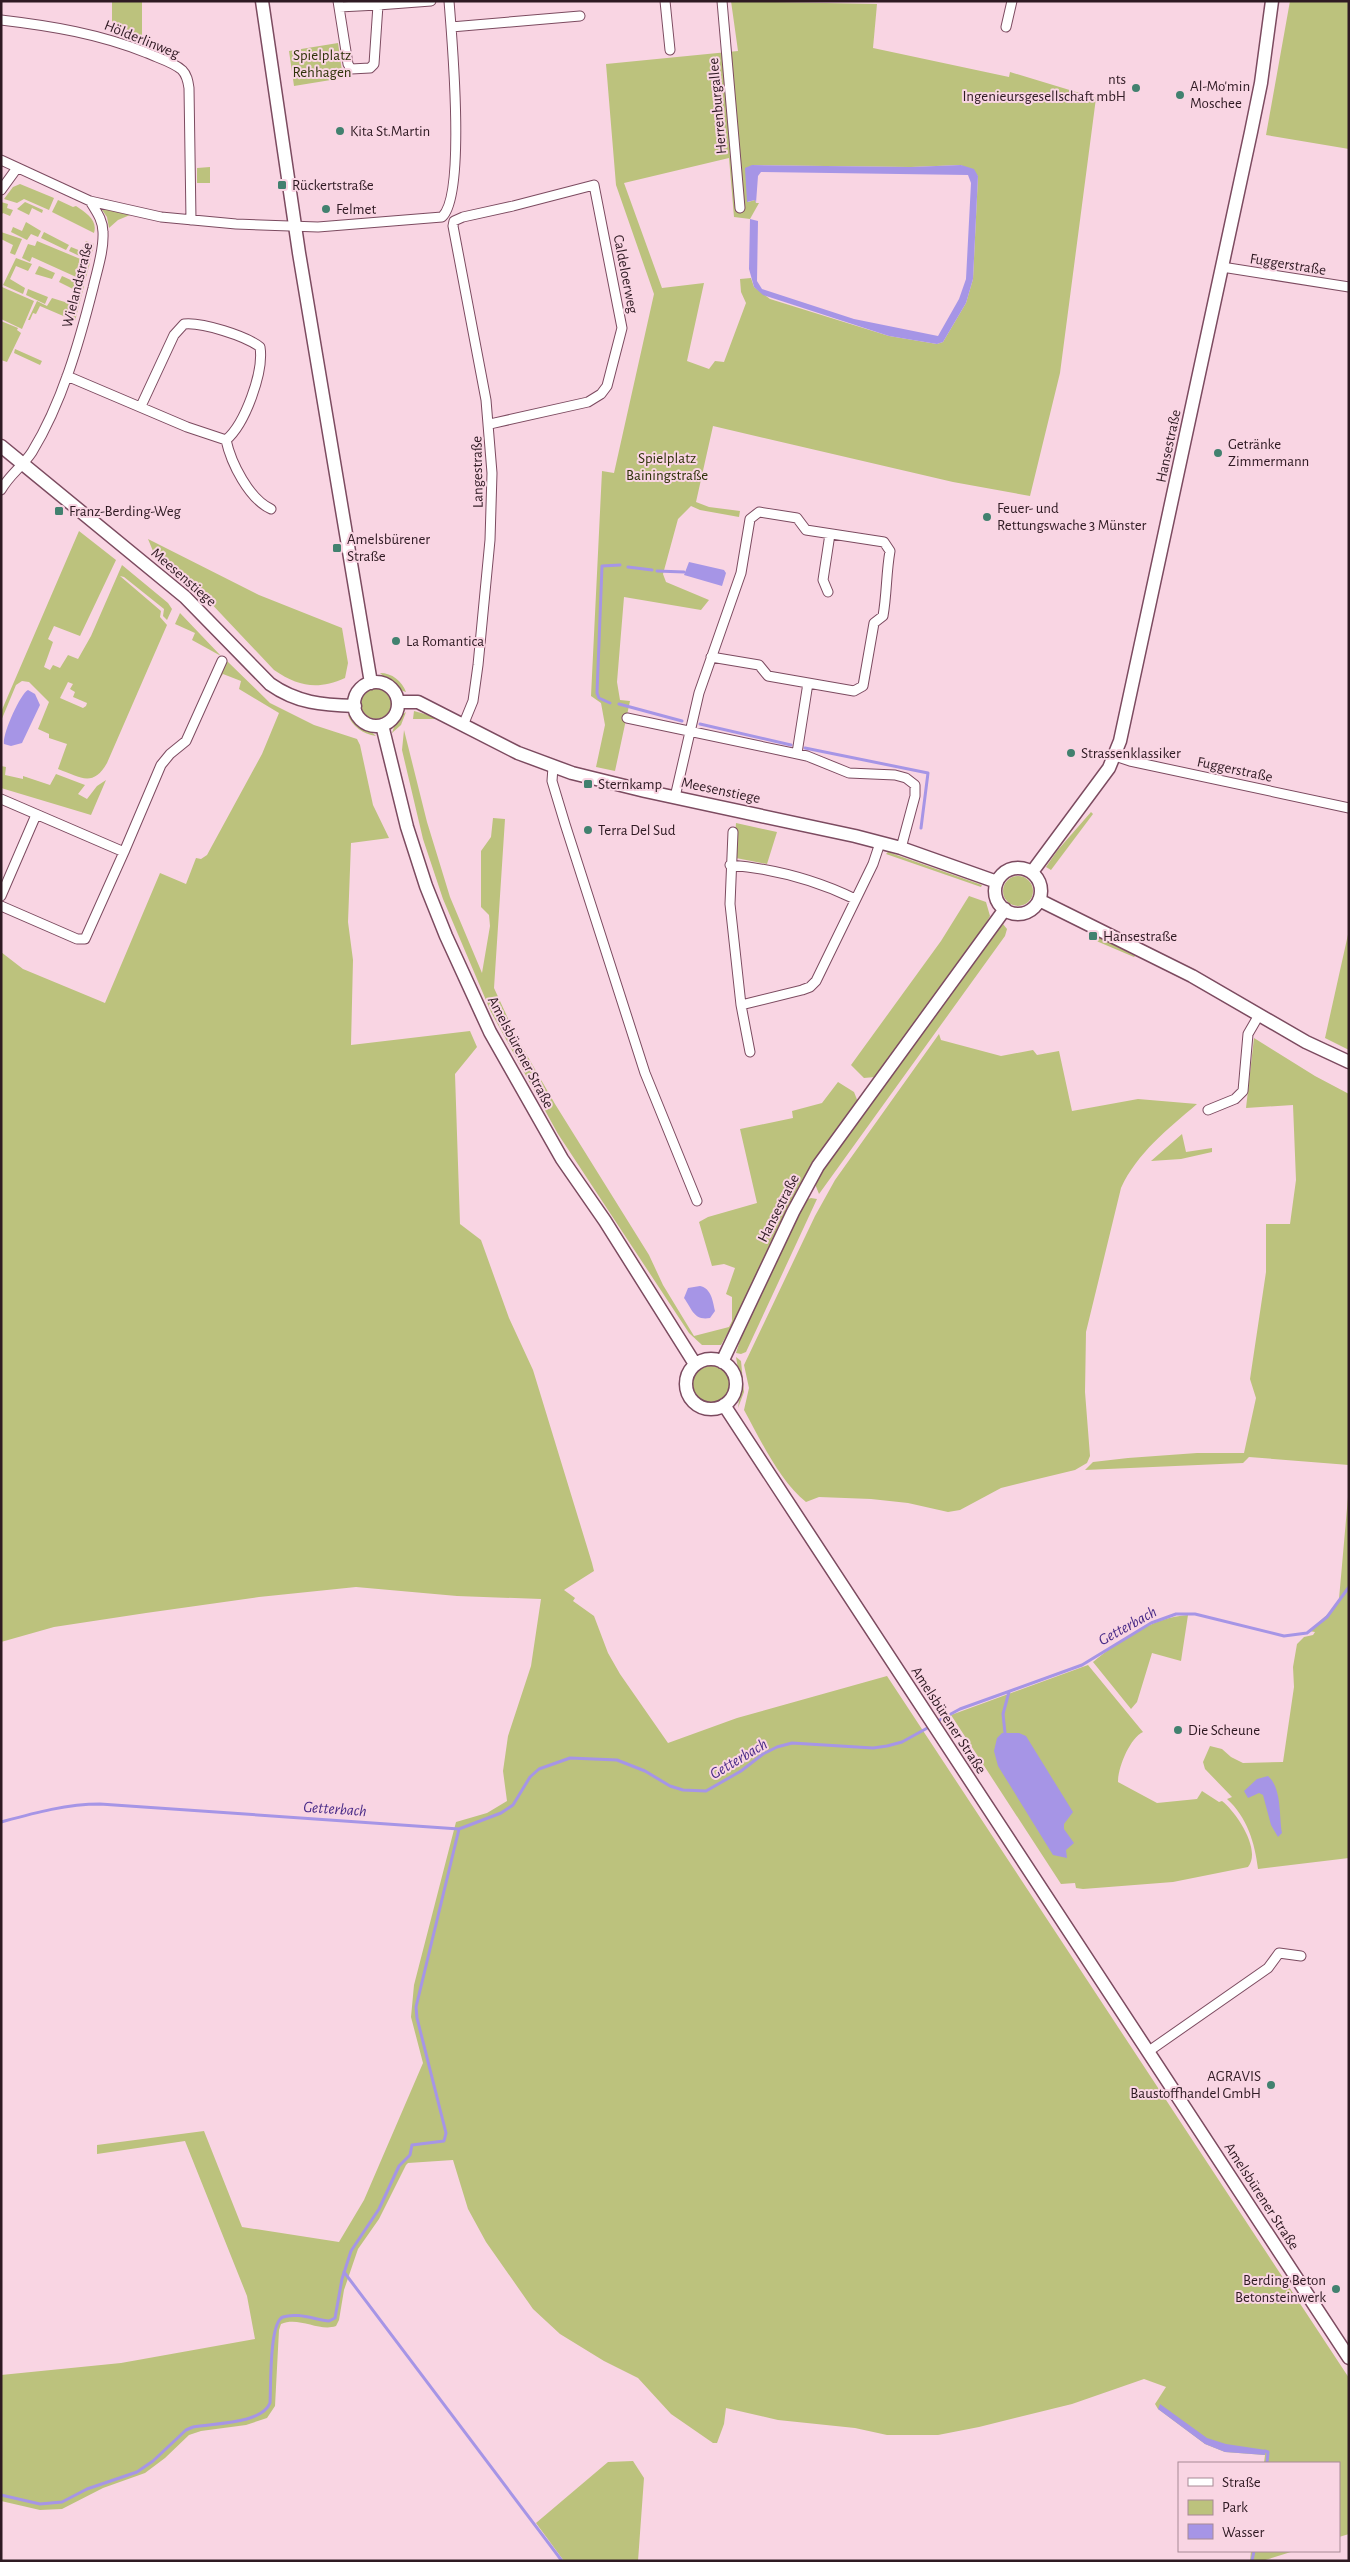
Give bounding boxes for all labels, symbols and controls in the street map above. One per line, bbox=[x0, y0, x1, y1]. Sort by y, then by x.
street label: Hölderlinweg bbox=[102, 18, 182, 62]
park label: Spielplatz Rehhagen bbox=[292, 48, 352, 80]
street label: Herrenburgallee bbox=[706, 57, 729, 155]
place label: nts Ingenieursgesellschaft mbH bbox=[962, 72, 1126, 104]
place label: Al-Mo'min Moschee bbox=[1190, 79, 1250, 111]
marker: nts Ingenieursgesellschaft mbH bbox=[1130, 82, 1142, 94]
marker: Al-Mo'min Moschee bbox=[1174, 89, 1186, 101]
place label: Kita St.Martin bbox=[350, 124, 430, 139]
marker: Kita St.Martin bbox=[334, 125, 346, 137]
place label: Rückertstraße bbox=[292, 178, 374, 193]
marker: Rückertstraße bbox=[276, 179, 288, 191]
place label: Felmet bbox=[336, 202, 377, 217]
marker: Felmet bbox=[320, 203, 332, 215]
street label: Caldeloerweg bbox=[611, 233, 641, 316]
street label: Wielandstraße bbox=[60, 241, 95, 329]
street label: Fuggerstraße bbox=[1249, 251, 1327, 278]
street label: Hansestraße bbox=[1153, 408, 1184, 484]
street label: Langestraße bbox=[469, 436, 486, 508]
place label: Getränke Zimmermann bbox=[1228, 437, 1309, 469]
marker: Getränke Zimmermann bbox=[1212, 447, 1224, 459]
park label: Spielplatz Bainingstraße bbox=[626, 451, 708, 483]
place label: Feuer- und Rettungswache 3 Münster bbox=[997, 501, 1147, 533]
place label: Franz-Berding-Weg bbox=[69, 504, 181, 519]
marker: Franz-Berding-Weg bbox=[53, 505, 65, 517]
marker: Feuer- und Rettungswache 3 Münster bbox=[981, 511, 993, 523]
place label: Amelsbürener Straße bbox=[347, 532, 430, 564]
marker: Amelsbürener Straße bbox=[331, 542, 343, 554]
street label: Meesenstiege bbox=[148, 545, 219, 610]
place label: La Romantica bbox=[406, 634, 484, 649]
marker: La Romantica bbox=[390, 635, 402, 647]
place label: Strassenklassiker bbox=[1081, 746, 1181, 761]
marker: Strassenklassiker bbox=[1065, 747, 1077, 759]
street label: Fuggerstraße bbox=[1196, 754, 1274, 785]
street label: Meesenstiege bbox=[680, 775, 762, 806]
place label: Sternkamp bbox=[598, 777, 662, 792]
marker: Sternkamp bbox=[582, 778, 594, 790]
place label: Terra Del Sud bbox=[598, 823, 676, 838]
marker: Terra Del Sud bbox=[582, 824, 594, 836]
place label: Hansestraße bbox=[1103, 929, 1177, 944]
marker: Hansestraße bbox=[1087, 930, 1099, 942]
street label: Amelsbürener Straße bbox=[485, 994, 556, 1111]
street label: Hansestraße bbox=[755, 1172, 802, 1245]
water label: Getterbach bbox=[1096, 1603, 1159, 1648]
street label: Amelsbürener Straße bbox=[908, 1664, 989, 1777]
place label: Die Scheune bbox=[1188, 1723, 1260, 1738]
marker: Die Scheune bbox=[1172, 1724, 1184, 1736]
water label: Getterbach bbox=[707, 1736, 770, 1782]
water label: Getterbach bbox=[303, 1799, 367, 1819]
place label: AGRAVIS Baustoffhandel GmbH bbox=[1130, 2069, 1261, 2101]
marker: AGRAVIS Baustoffhandel GmbH bbox=[1265, 2079, 1277, 2091]
street label: Amelsbürener Straße bbox=[1221, 2140, 1302, 2253]
place label: Berding Beton Betonsteinwerk bbox=[1235, 2273, 1326, 2305]
marker: Berding Beton Betonsteinwerk bbox=[1330, 2283, 1342, 2295]
legend bbox=[1178, 2462, 1340, 2552]
text: Straße bbox=[1222, 2475, 1261, 2490]
text: Park bbox=[1222, 2500, 1248, 2515]
text: Wasser bbox=[1222, 2525, 1265, 2540]

